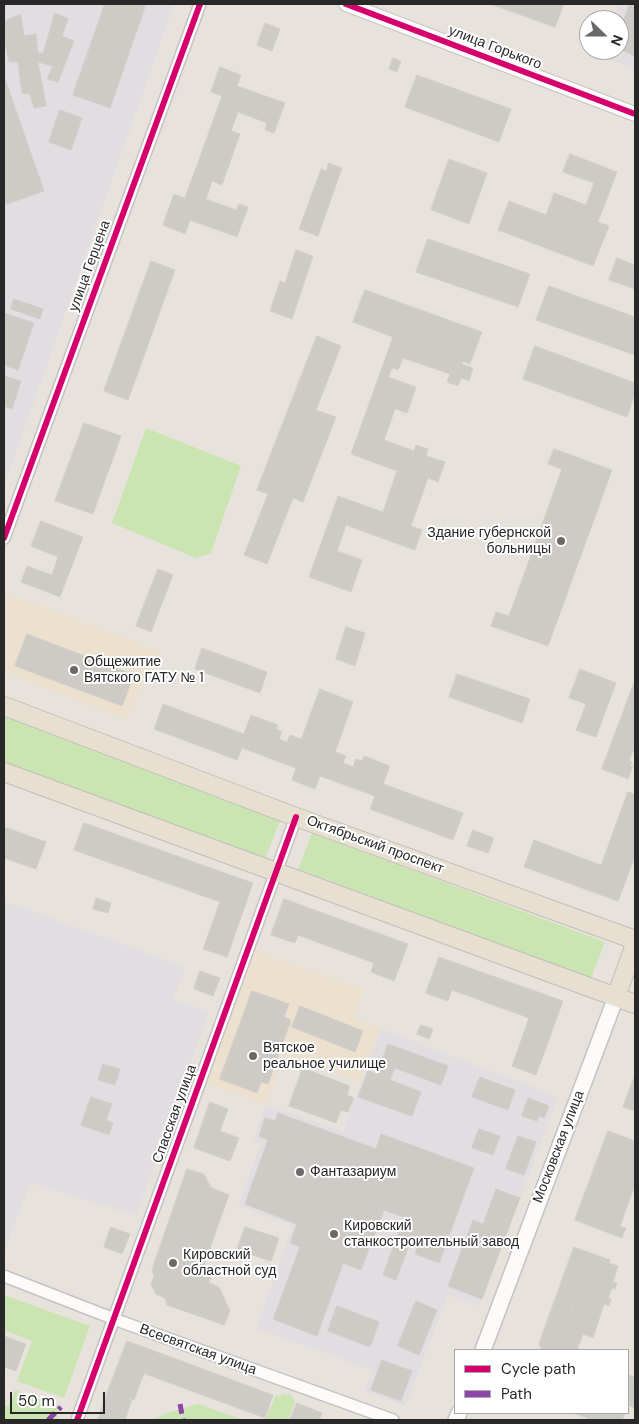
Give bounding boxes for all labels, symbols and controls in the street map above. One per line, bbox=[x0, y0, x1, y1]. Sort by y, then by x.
north arrow bbox=[579, 10, 629, 60]
street label: улица Горького bbox=[446, 23, 544, 73]
text: N bbox=[607, 32, 627, 48]
street label: улица Герцена bbox=[66, 218, 114, 314]
place label: Здание губернской больницы bbox=[427, 525, 551, 558]
marker: Здание губернской больницы bbox=[555, 535, 567, 547]
place label: Общежитие Вятского ГАТУ № 1 bbox=[84, 654, 204, 686]
marker: Общежитие Вятского ГАТУ № 1 bbox=[68, 664, 80, 676]
street label: Октябрьский проспект bbox=[304, 812, 446, 878]
place label: Вятское реальное училище bbox=[263, 1040, 386, 1072]
marker: Вятское реальное училище bbox=[247, 1050, 259, 1062]
street label: Спасская улица bbox=[149, 1063, 201, 1165]
street label: Московская улица bbox=[530, 1088, 588, 1206]
place label: Фантазариум bbox=[310, 1164, 396, 1180]
marker: Фантазариум bbox=[294, 1166, 306, 1178]
place label: Кировский станкостроительный завод bbox=[344, 1218, 519, 1250]
marker: Кировский станкостроительный завод bbox=[328, 1228, 340, 1240]
place label: Кировский областной суд bbox=[183, 1247, 276, 1280]
marker: Кировский областной суд bbox=[167, 1257, 179, 1269]
street label: Всесвятская улица bbox=[137, 1321, 259, 1379]
legend bbox=[454, 1349, 629, 1414]
text: Cycle path bbox=[501, 1359, 576, 1379]
scale bar bbox=[12, 1382, 108, 1414]
text: Path bbox=[501, 1384, 532, 1404]
text: 50 m bbox=[18, 1391, 55, 1411]

